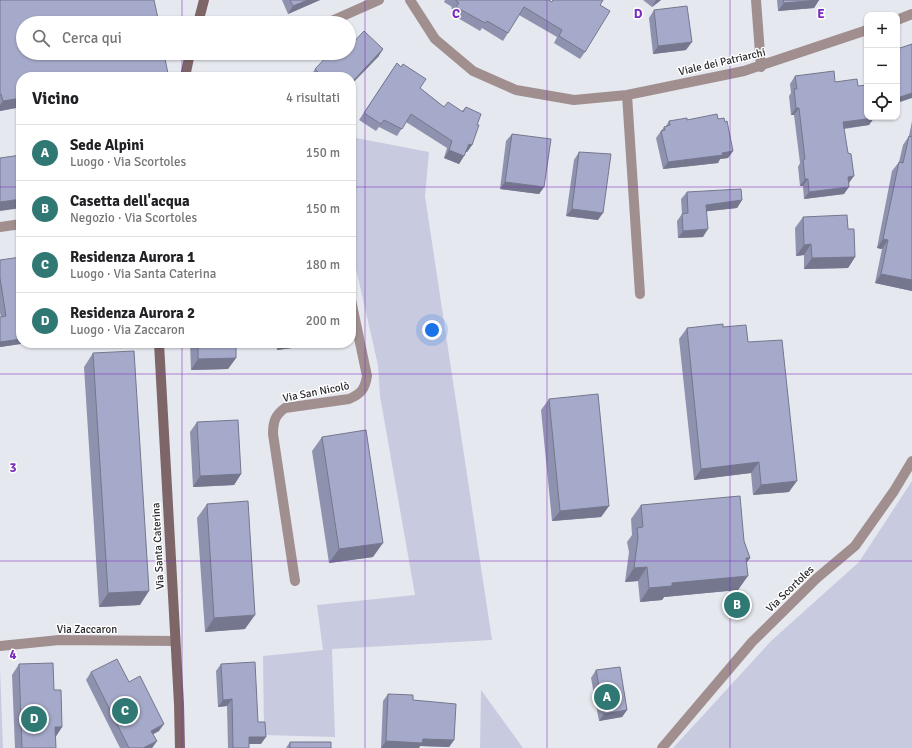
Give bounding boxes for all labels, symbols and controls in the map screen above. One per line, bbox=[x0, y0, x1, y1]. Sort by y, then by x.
text: C bbox=[452, 6, 460, 22]
text: D bbox=[634, 6, 643, 22]
text: E bbox=[817, 6, 825, 22]
map controls bbox=[864, 12, 900, 120]
button: + bbox=[864, 12, 900, 48]
search box bbox=[16, 16, 356, 60]
icon: search bbox=[30, 27, 52, 49]
text: Cerca qui bbox=[62, 29, 122, 47]
street label: Viale dei Patriarchi bbox=[677, 46, 767, 78]
button: − bbox=[864, 48, 900, 84]
button: locate bbox=[864, 84, 900, 120]
text: Vicino bbox=[32, 88, 79, 109]
text: 4 risultati bbox=[286, 90, 340, 106]
text: Sede Alpini bbox=[70, 136, 144, 154]
text: A bbox=[41, 145, 49, 161]
text: 150 m bbox=[306, 145, 340, 161]
text: Luogo · Via Scortoles bbox=[70, 154, 186, 170]
text: Casetta dell'acqua bbox=[70, 192, 190, 210]
text: B bbox=[41, 201, 49, 217]
text: 150 m bbox=[306, 201, 340, 217]
text: Negozio · Via Scortoles bbox=[70, 210, 197, 226]
text: Residenza Aurora 1 bbox=[70, 248, 195, 266]
text: C bbox=[41, 257, 49, 273]
text: 180 m bbox=[306, 257, 340, 273]
text: Luogo · Via Santa Caterina bbox=[70, 266, 216, 282]
text: Residenza Aurora 2 bbox=[70, 304, 195, 322]
text: D bbox=[41, 313, 49, 329]
text: 200 m bbox=[306, 313, 340, 329]
your location bbox=[422, 320, 442, 340]
text: Luogo · Via Zaccaron bbox=[70, 322, 185, 338]
street label: Via San Nicolò bbox=[282, 379, 351, 405]
text: 3 bbox=[9, 460, 17, 476]
street label: Via Santa Caterina bbox=[149, 502, 167, 590]
street label: Via Scortoles bbox=[763, 563, 817, 615]
pin: B bbox=[724, 590, 750, 620]
street label: Via Zaccaron bbox=[57, 623, 117, 636]
text: 4 bbox=[9, 647, 17, 663]
pin: A bbox=[594, 682, 620, 712]
pin: C bbox=[112, 696, 138, 726]
pin: D bbox=[21, 704, 47, 734]

